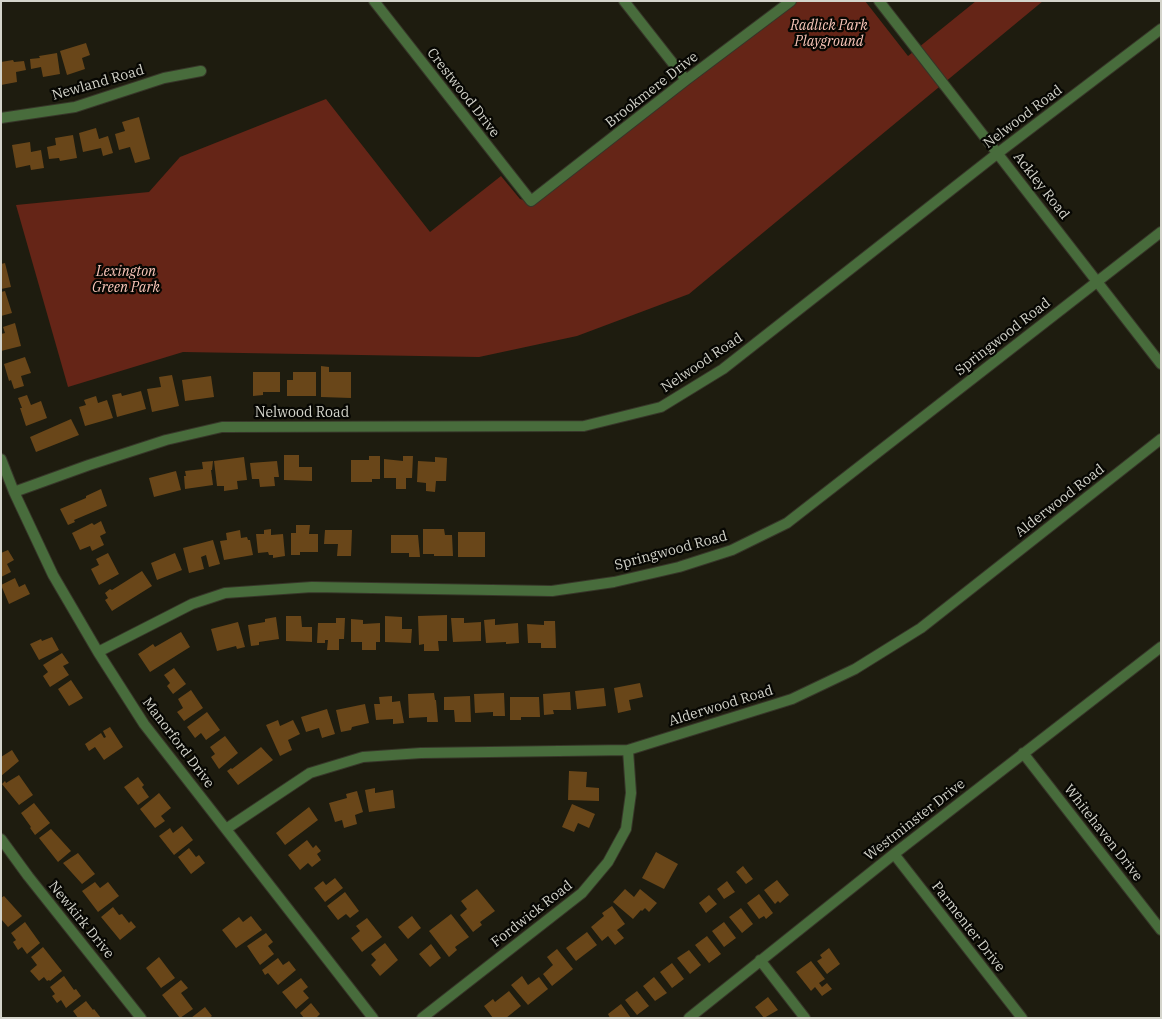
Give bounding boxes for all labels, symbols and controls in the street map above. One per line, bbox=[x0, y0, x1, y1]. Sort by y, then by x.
park label: Radlick Park Playground bbox=[790, 18, 868, 50]
street label: Crestwood Drive bbox=[423, 45, 503, 141]
street label: Brookmere Drive bbox=[602, 49, 702, 131]
street label: Newland Road bbox=[50, 62, 146, 104]
street label: Nelwood Road bbox=[980, 82, 1066, 152]
street label: Ackley Road bbox=[1010, 149, 1072, 223]
park label: Lexington Green Park bbox=[92, 264, 160, 296]
street label: Springwood Road bbox=[952, 295, 1054, 379]
street label: Nelwood Road bbox=[658, 330, 746, 396]
street label: Nelwood Road bbox=[255, 405, 349, 421]
street label: Alderwood Road bbox=[1012, 461, 1108, 541]
street label: Springwood Road bbox=[613, 528, 729, 574]
street label: Alderwood Road bbox=[667, 682, 775, 730]
street label: Manorford Drive bbox=[138, 694, 218, 792]
street label: Westminster Drive bbox=[861, 776, 969, 864]
street label: Whitehaven Drive bbox=[1060, 781, 1146, 885]
street label: Fordwick Road bbox=[488, 877, 576, 951]
street label: Newkirk Drive bbox=[45, 878, 117, 962]
street label: Parmenter Drive bbox=[928, 879, 1008, 975]

